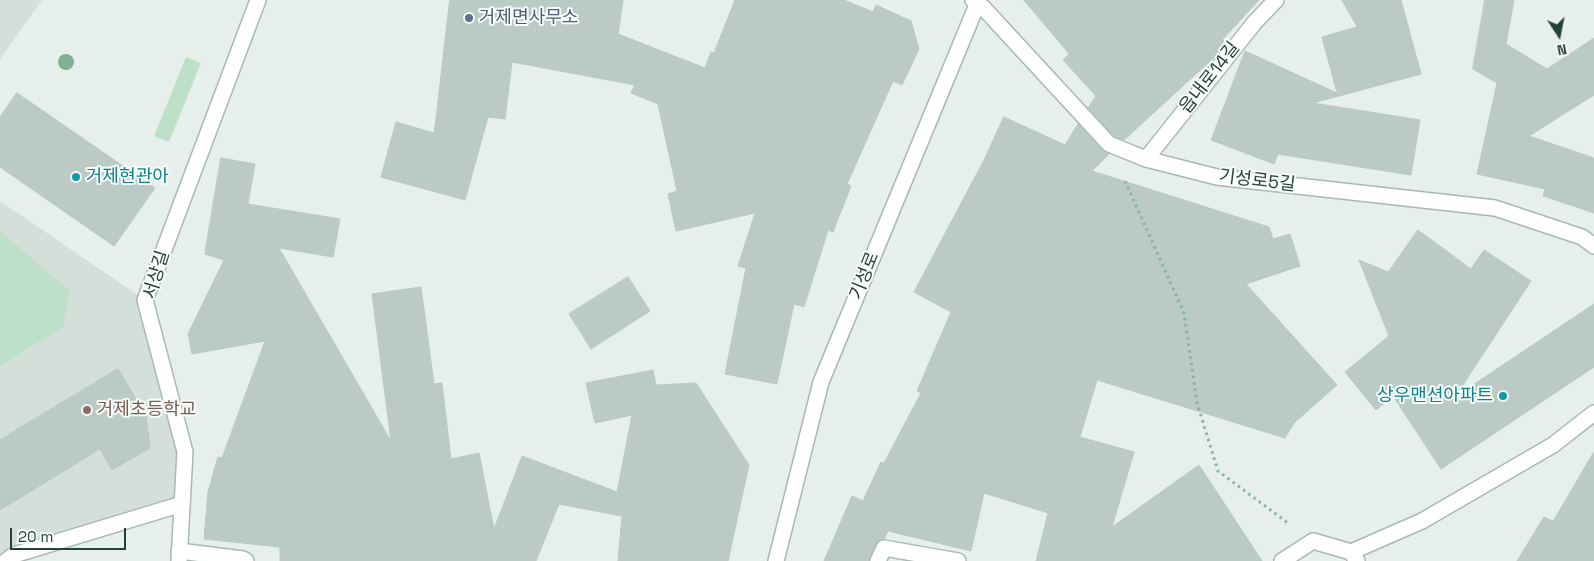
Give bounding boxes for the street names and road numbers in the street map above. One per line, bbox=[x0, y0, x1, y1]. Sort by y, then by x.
street label: 읍내로14길 bbox=[1175, 38, 1245, 118]
street label: 기성로5길 bbox=[1217, 166, 1297, 196]
street label: 서상길 bbox=[139, 248, 175, 302]
street label: 기성로 bbox=[846, 249, 884, 303]

